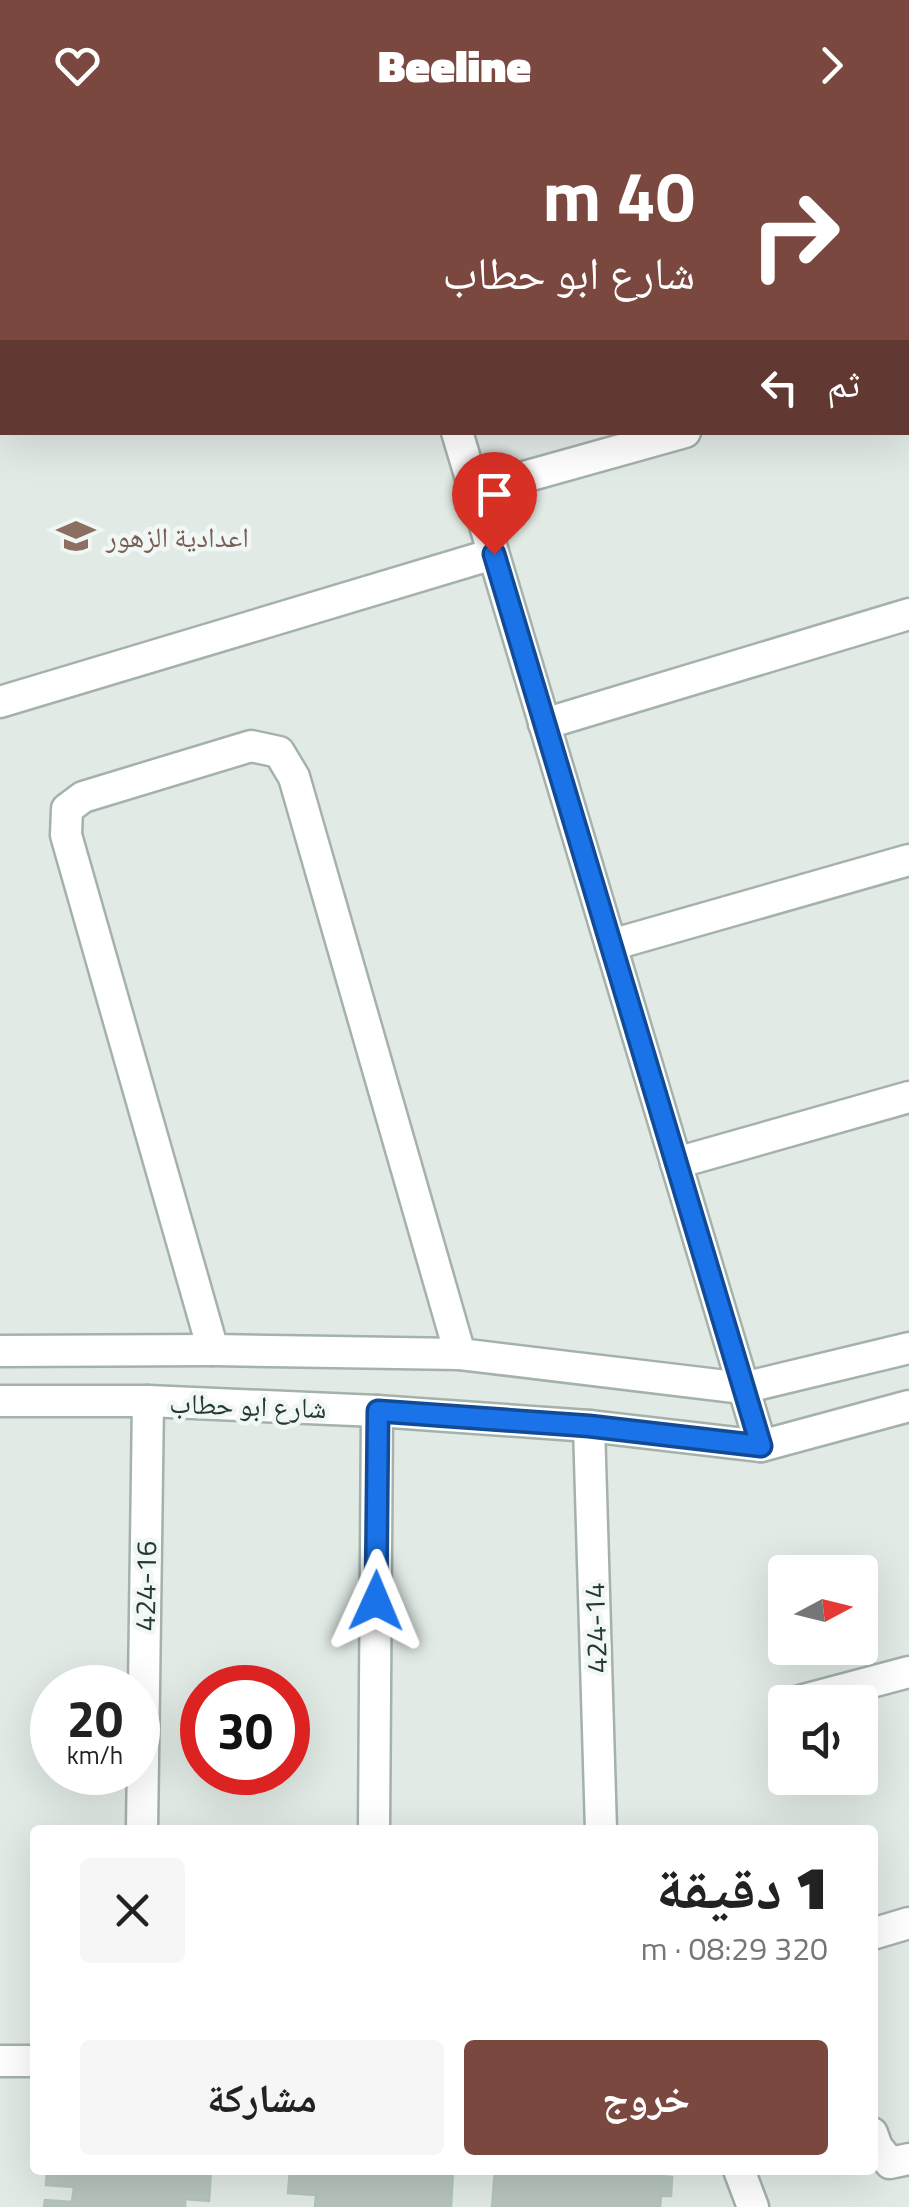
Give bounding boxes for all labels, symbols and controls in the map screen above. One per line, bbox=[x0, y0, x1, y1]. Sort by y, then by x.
text: Beeline bbox=[378, 31, 531, 99]
icon: heart bbox=[50, 38, 105, 93]
icon: forward bbox=[804, 38, 859, 93]
text: 40 m bbox=[542, 142, 695, 248]
icon: right bbox=[730, 170, 860, 300]
text: شارع ابو حطاب bbox=[442, 238, 695, 306]
text: ثم bbox=[827, 354, 860, 412]
icon: left bbox=[752, 360, 807, 415]
pin bbox=[452, 452, 537, 555]
icon: arrive bbox=[467, 467, 522, 522]
school or university icon: اعدادية الزهور bbox=[55, 515, 97, 557]
place label: اعدادية الزهور bbox=[105, 515, 249, 558]
street label: شارع ابو حطاب bbox=[169, 1381, 327, 1429]
street label: 424-16 bbox=[123, 1540, 167, 1632]
position arrow bbox=[324, 1549, 428, 1653]
north arrow bbox=[768, 1555, 878, 1665]
map controls bbox=[768, 1555, 878, 1795]
street label: 424-14 bbox=[572, 1582, 618, 1674]
speed limit sign: 30 bbox=[180, 1665, 310, 1795]
text: 20 bbox=[67, 1680, 123, 1756]
button: sound bbox=[768, 1685, 878, 1795]
text: km/h bbox=[67, 1736, 123, 1774]
text: 1 دقيقة bbox=[656, 1841, 828, 1932]
button: close bbox=[80, 1858, 185, 1963]
text: 320 m · 08:29 bbox=[641, 1924, 828, 1972]
button: مشاركة bbox=[80, 2040, 444, 2155]
button: خروج bbox=[464, 2040, 828, 2155]

